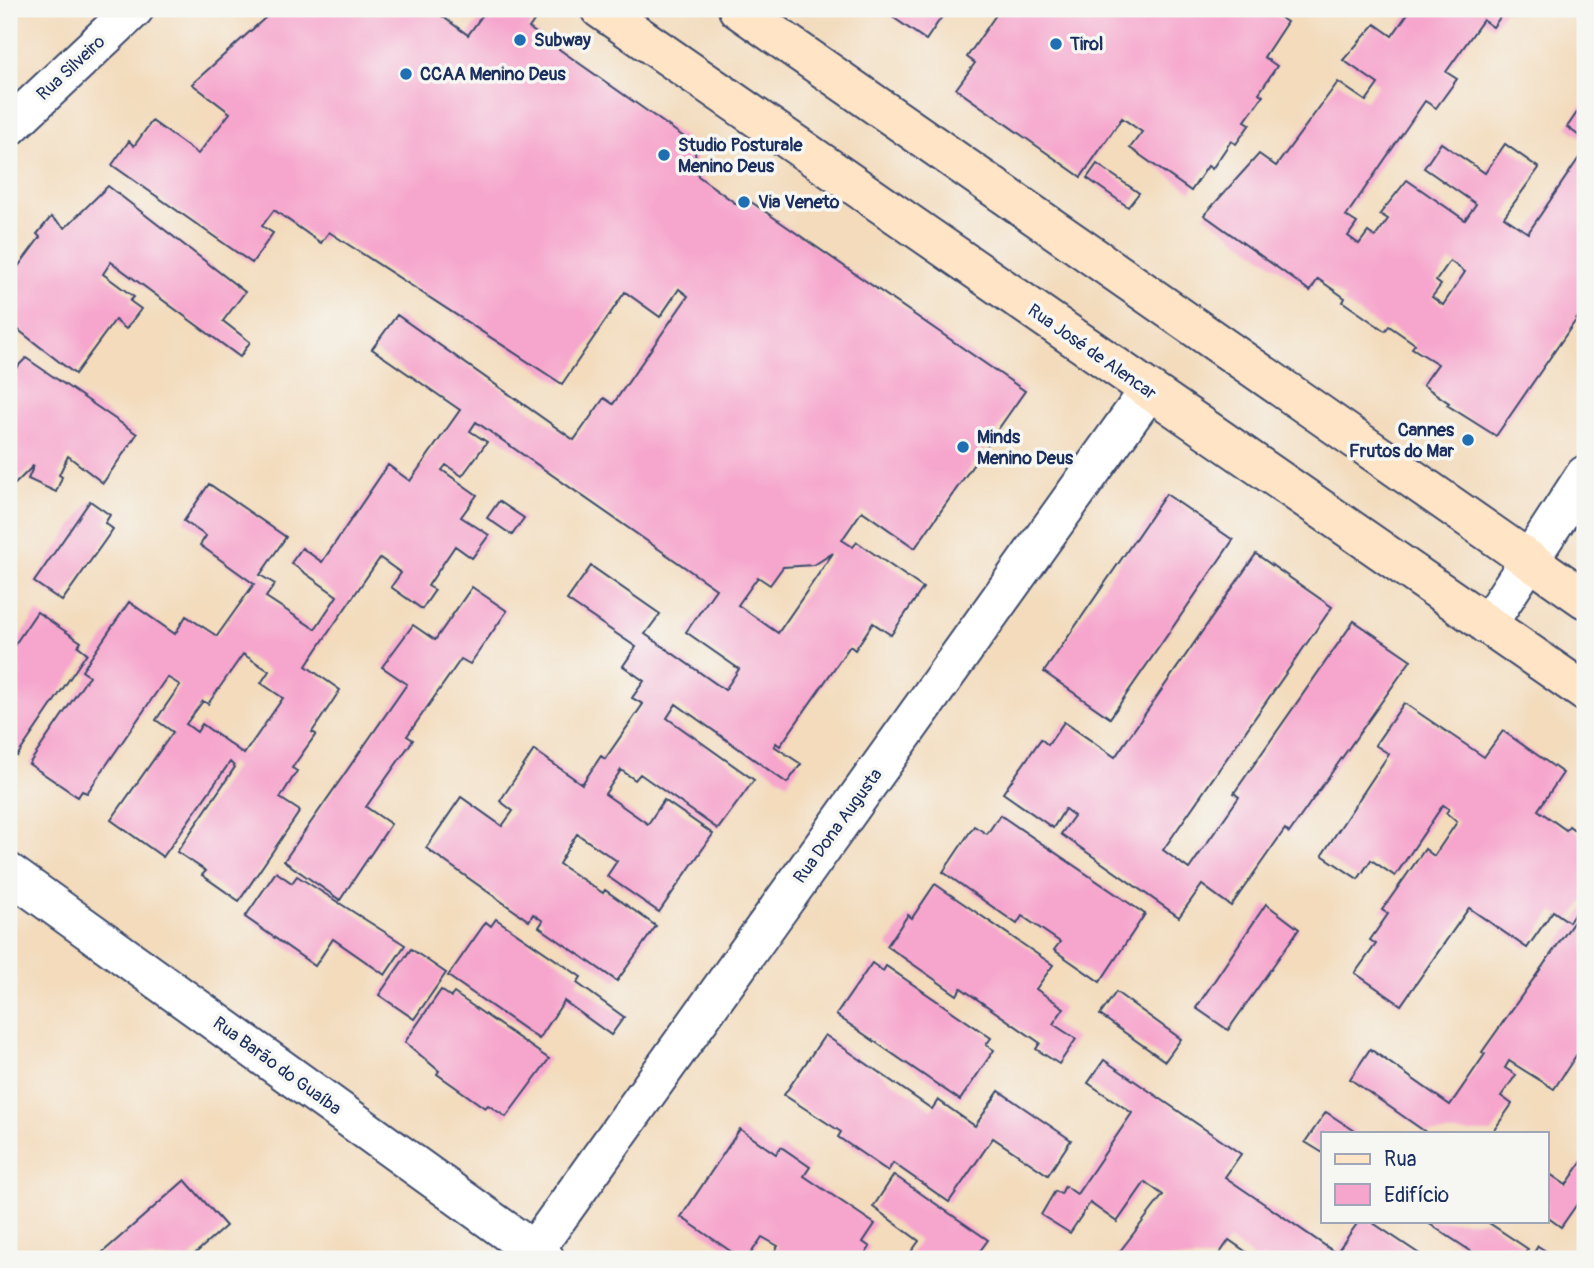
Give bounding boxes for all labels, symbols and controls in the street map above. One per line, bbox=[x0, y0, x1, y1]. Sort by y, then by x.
place label: Subway bbox=[534, 29, 591, 52]
street label: Rua Silveiro bbox=[32, 30, 110, 106]
marker: Subway bbox=[512, 32, 528, 48]
place label: Tirol bbox=[1069, 33, 1103, 56]
marker: Tirol bbox=[1048, 36, 1064, 52]
place label: CCAA Menino Deus bbox=[420, 63, 567, 86]
marker: CCAA Menino Deus bbox=[398, 66, 414, 82]
place label: Studio Posturale Menino Deus bbox=[678, 134, 803, 178]
marker: Studio Posturale Menino Deus bbox=[656, 147, 672, 163]
place label: Via Veneto bbox=[758, 191, 840, 214]
marker: Via Veneto bbox=[736, 194, 752, 210]
street label: Rua José de Alencar bbox=[1023, 299, 1161, 405]
place label: Cannes Frutos do Mar bbox=[1349, 419, 1455, 463]
place label: Minds Menino Deus bbox=[977, 426, 1074, 470]
marker: Cannes Frutos do Mar bbox=[1460, 432, 1476, 448]
marker: Minds Menino Deus bbox=[955, 439, 971, 455]
street label: Rua Dona Augusta bbox=[788, 764, 888, 888]
street label: Rua Barão do Guaíba bbox=[208, 1012, 346, 1120]
legend bbox=[1321, 1132, 1548, 1222]
text: Rua bbox=[1384, 1146, 1417, 1173]
text: Edifício bbox=[1384, 1182, 1449, 1209]

